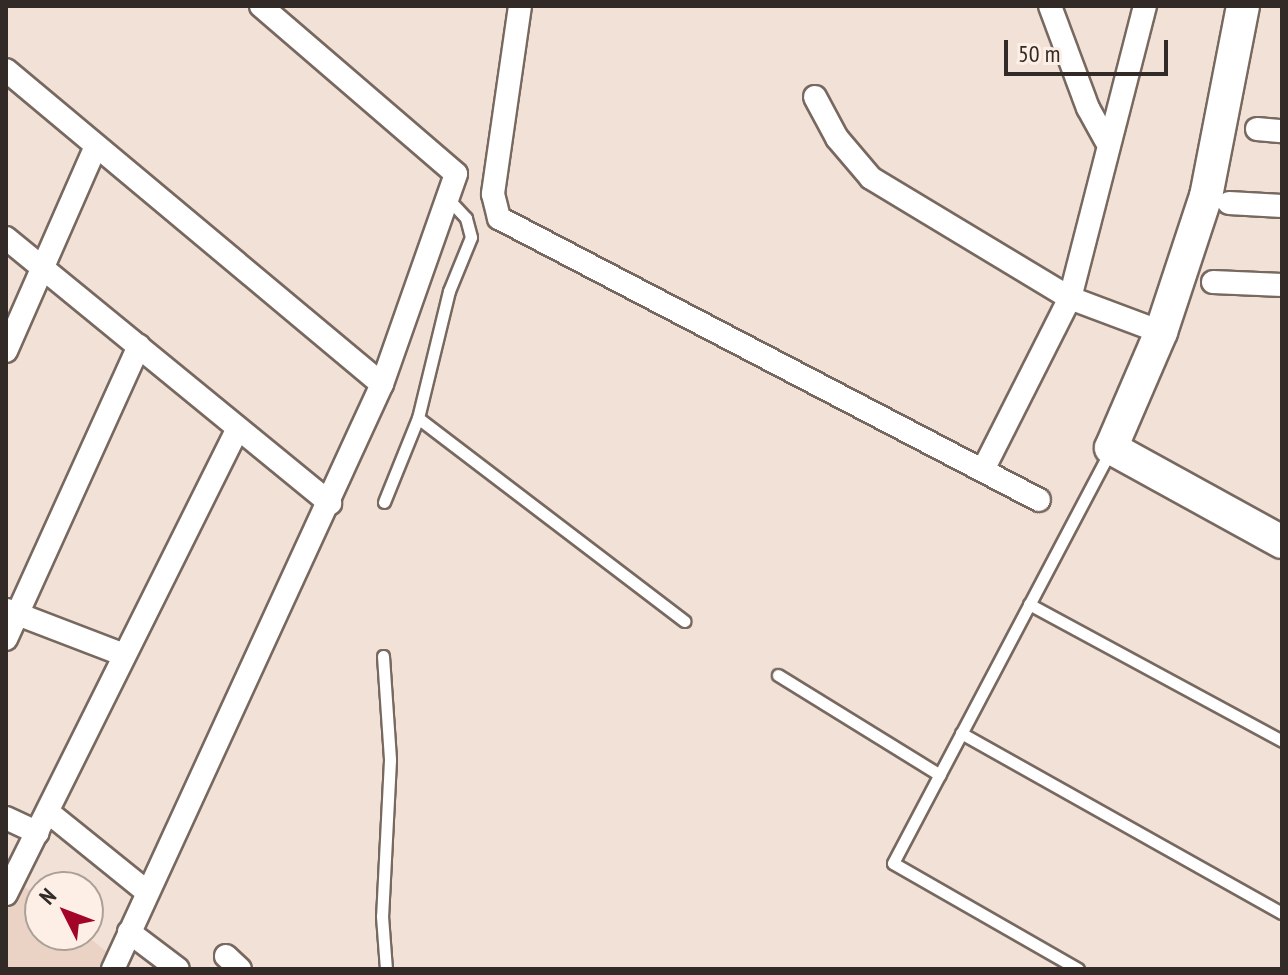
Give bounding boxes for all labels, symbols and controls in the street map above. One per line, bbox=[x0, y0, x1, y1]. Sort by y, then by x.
scale bar bbox=[1008, 24, 1172, 74]
text: 50 m bbox=[1018, 38, 1060, 69]
north arrow bbox=[24, 871, 104, 951]
text: N bbox=[33, 882, 62, 910]

